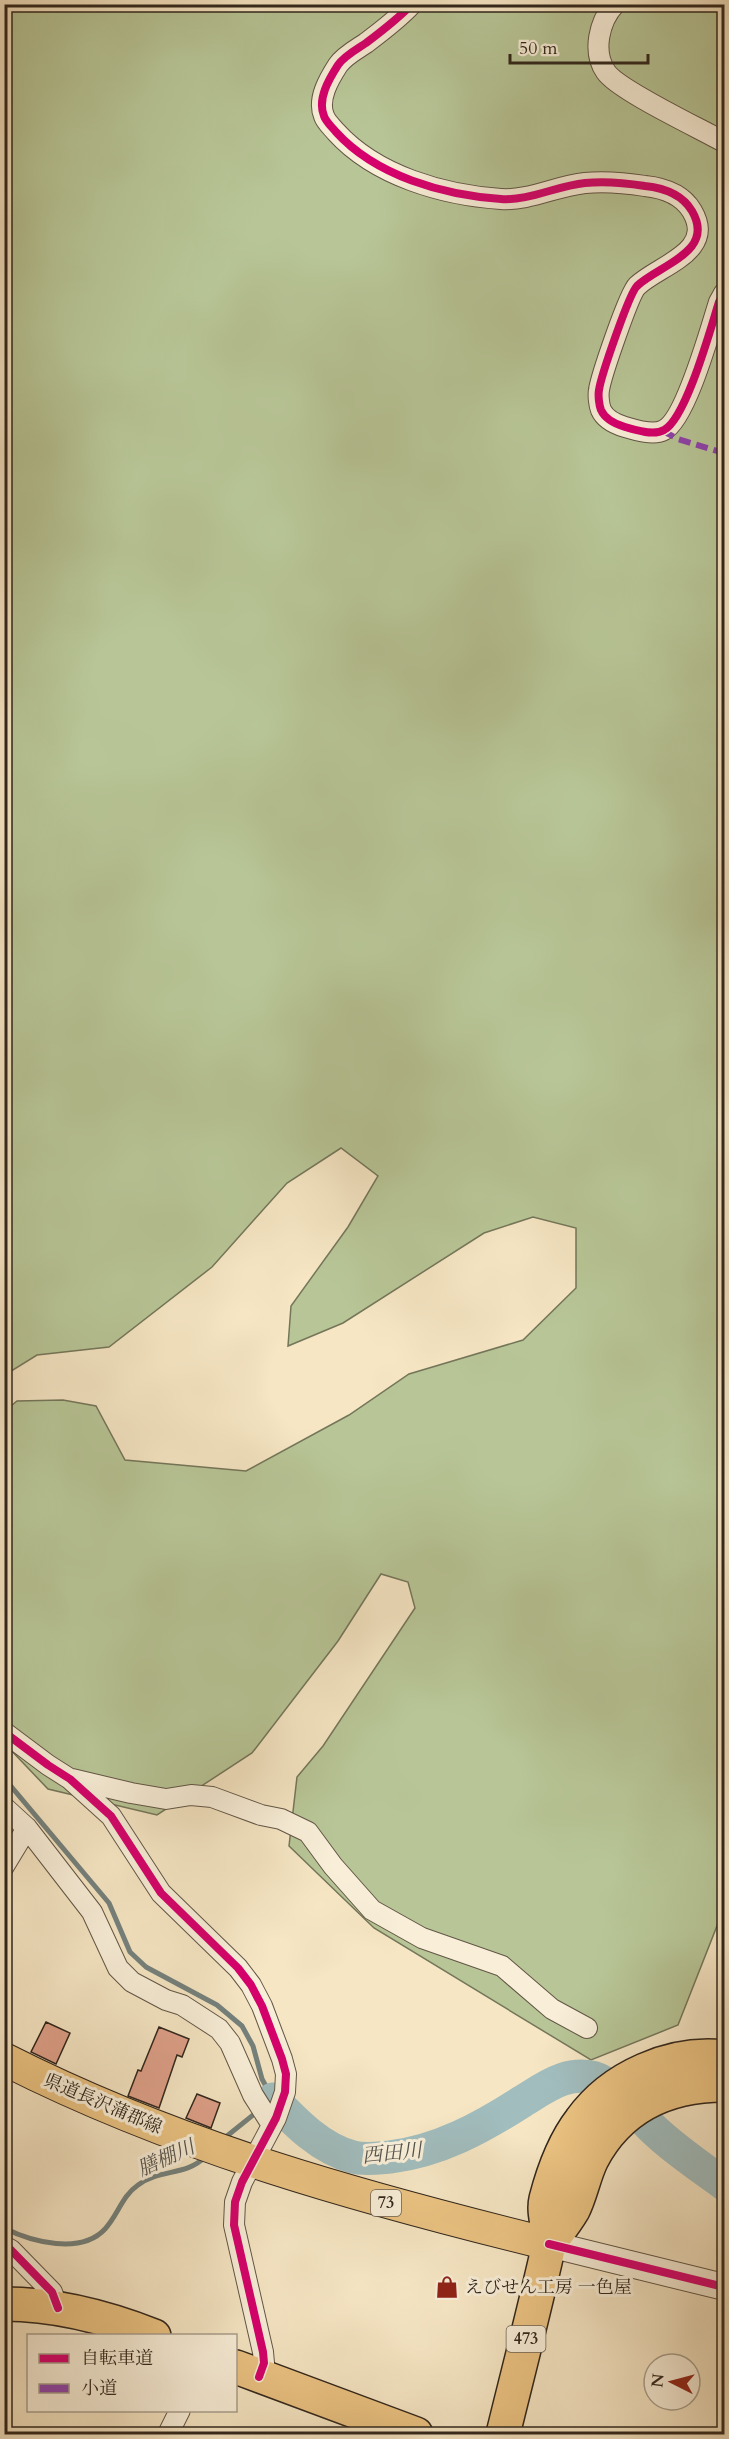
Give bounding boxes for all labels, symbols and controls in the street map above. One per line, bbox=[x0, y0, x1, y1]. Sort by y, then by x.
scale bar bbox=[510, 27, 648, 65]
text: 50 m bbox=[519, 36, 558, 61]
street label: 県道長沢蒲郡線 bbox=[40, 2068, 166, 2140]
water label: 膳棚川 bbox=[133, 2133, 201, 2183]
water label: 西田川 bbox=[361, 2136, 425, 2170]
road number: 73 bbox=[371, 2190, 401, 2216]
shop icon: えびせん工房 一色屋 bbox=[434, 2274, 460, 2300]
place label: えびせん工房 一色屋 bbox=[465, 2275, 632, 2300]
road number: 473 bbox=[506, 2326, 546, 2352]
legend bbox=[27, 2334, 237, 2412]
text: 自転車道 bbox=[81, 2346, 153, 2371]
north arrow bbox=[642, 2352, 702, 2412]
text: N bbox=[646, 2372, 670, 2389]
text: 小道 bbox=[81, 2376, 117, 2401]

